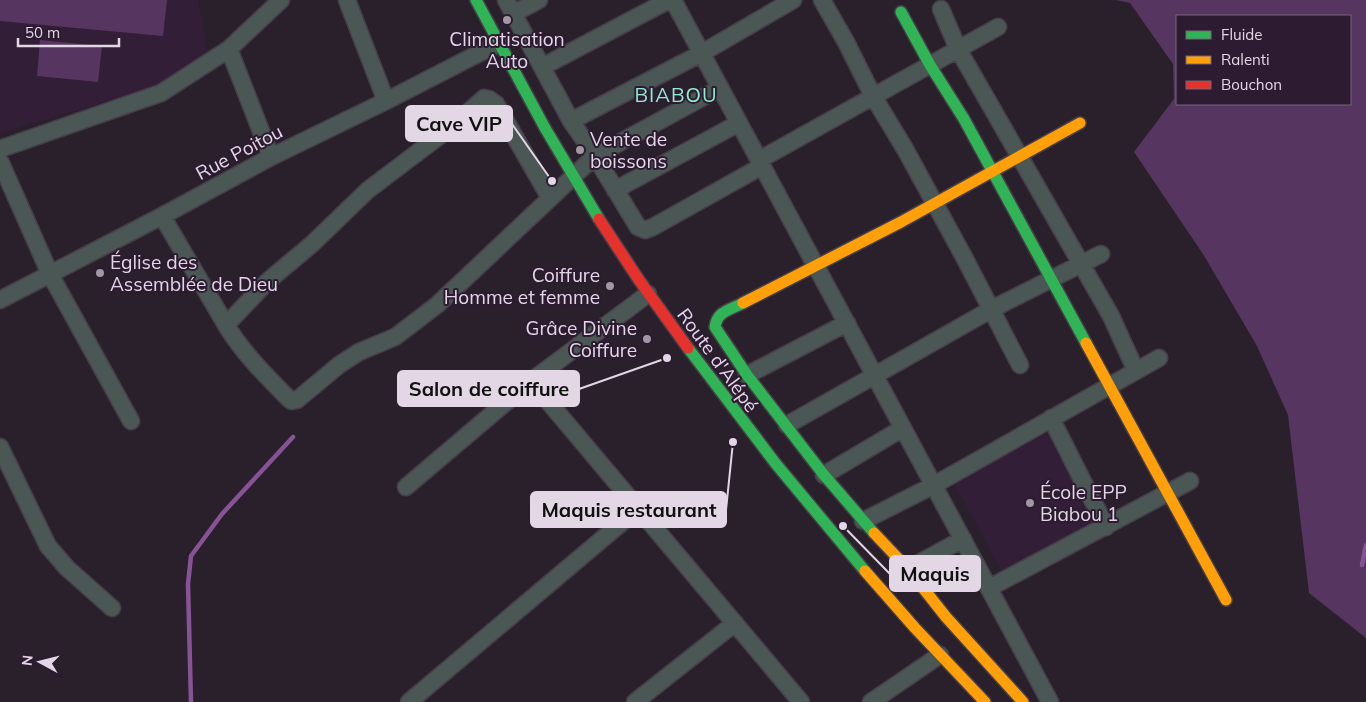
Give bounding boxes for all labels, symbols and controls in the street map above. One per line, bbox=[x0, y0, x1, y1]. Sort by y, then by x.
marker: Climatisation Auto bbox=[501, 14, 513, 26]
scale bar bbox=[18, 15, 119, 47]
legend bbox=[1176, 15, 1351, 105]
text: 50 m bbox=[25, 23, 60, 42]
text: Fluide bbox=[1221, 25, 1262, 44]
place label: Climatisation Auto bbox=[449, 27, 565, 73]
text: Ralenti bbox=[1221, 50, 1270, 69]
text: Bouchon bbox=[1221, 75, 1282, 94]
district label: BIABOU bbox=[634, 82, 718, 107]
callout: Cave VIP bbox=[406, 106, 512, 141]
text: Cave VIP bbox=[416, 111, 502, 136]
street label: Rue Poitou bbox=[191, 119, 287, 185]
place label: Vente de boissons bbox=[590, 127, 667, 173]
marker: Vente de boissons bbox=[574, 144, 586, 156]
place label: Église des Assemblée de Dieu bbox=[110, 250, 278, 296]
place label: Coiffure Homme et femme bbox=[444, 263, 600, 309]
marker: Église des Assemblée de Dieu bbox=[94, 267, 106, 279]
marker: Coiffure Homme et femme bbox=[604, 280, 616, 292]
street label: Route d'Alépé bbox=[672, 303, 764, 417]
place label: Grâce Divine Coiffure bbox=[526, 316, 637, 362]
marker: Grâce Divine Coiffure bbox=[641, 333, 653, 345]
callout: Salon de coiffure bbox=[398, 371, 579, 406]
text: Salon de coiffure bbox=[409, 376, 569, 401]
place label: École EPP Biabou 1 bbox=[1040, 480, 1127, 526]
callout: Maquis restaurant bbox=[531, 492, 726, 527]
text: Maquis restaurant bbox=[541, 497, 717, 522]
marker: École EPP Biabou 1 bbox=[1024, 497, 1036, 509]
callout: Maquis bbox=[890, 556, 980, 591]
text: Maquis bbox=[900, 561, 970, 586]
north arrow bbox=[15, 637, 65, 687]
text: N bbox=[18, 654, 37, 667]

